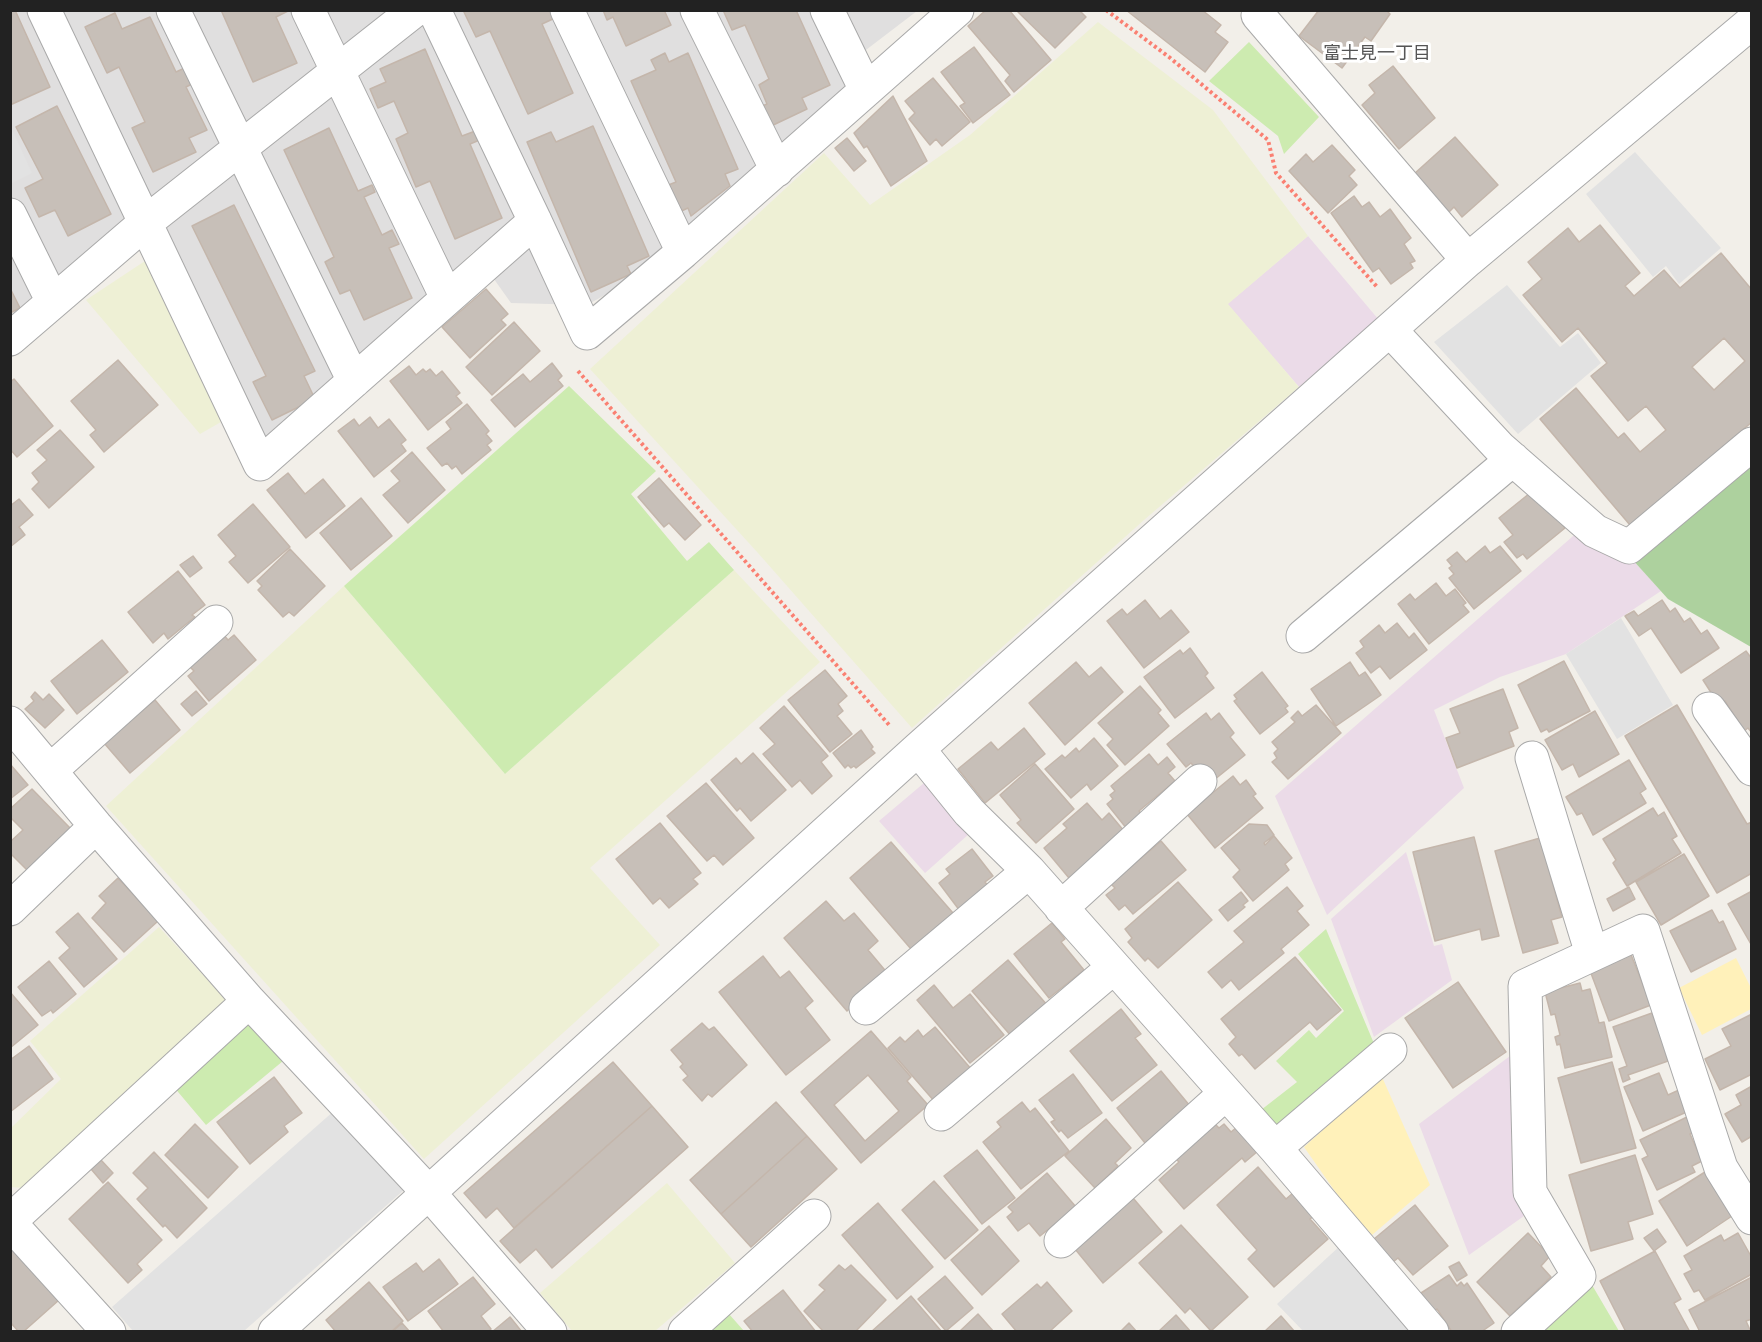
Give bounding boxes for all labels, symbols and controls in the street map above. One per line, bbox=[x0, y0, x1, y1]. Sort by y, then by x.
district label: 富士見一丁目 bbox=[1323, 43, 1431, 65]

